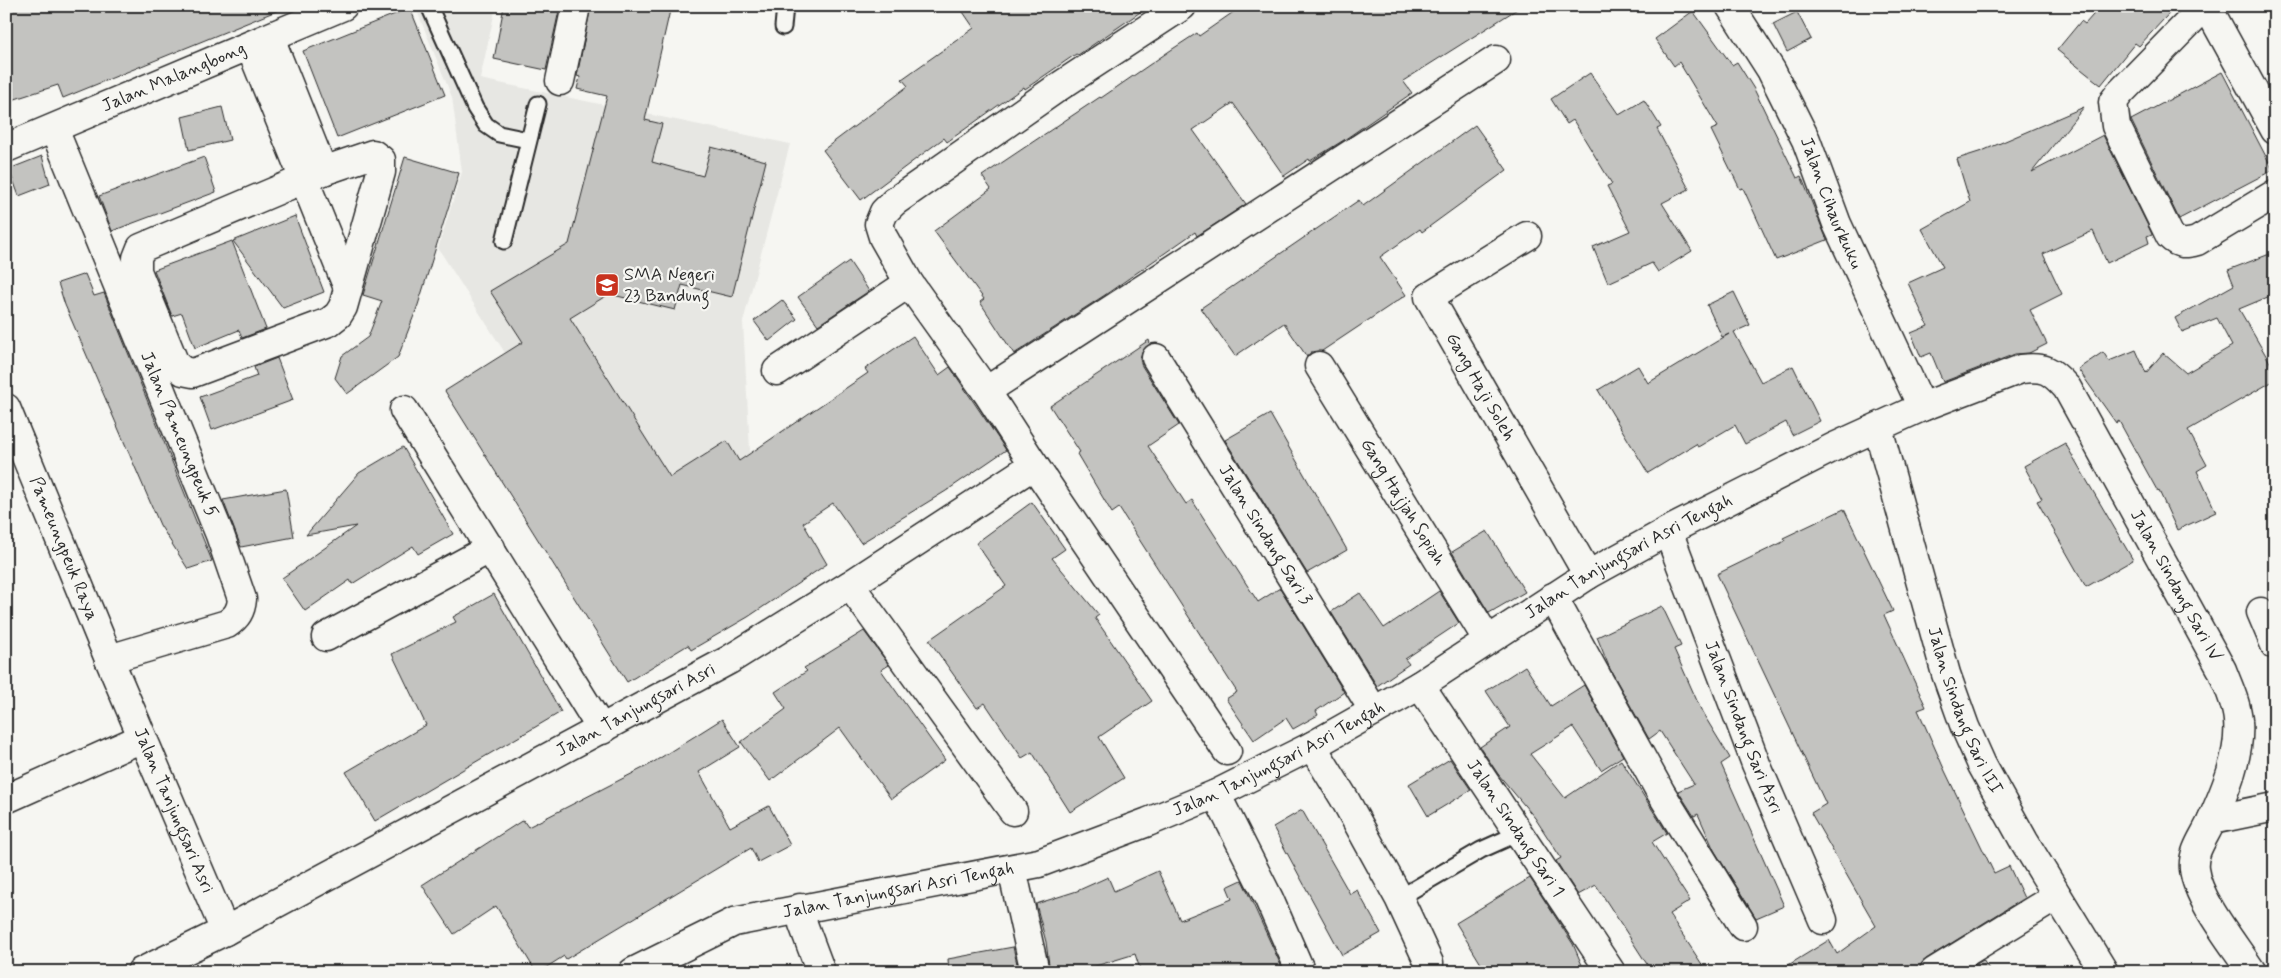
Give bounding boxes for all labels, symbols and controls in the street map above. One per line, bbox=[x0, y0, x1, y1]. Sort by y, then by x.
street label: Jalan Malangbong bbox=[98, 36, 249, 118]
street label: Jalan Cihaurkuku bbox=[1794, 134, 1868, 273]
place label: SMA Negeri 23 Bandung bbox=[624, 263, 715, 310]
school or university icon: SMA Negeri 23 Bandung bbox=[594, 272, 620, 298]
street label: Gang Haji Soleh bbox=[1440, 328, 1521, 445]
street label: Jalan Pameungpeuk 5 bbox=[134, 348, 224, 521]
street label: Gang Hajjah Sopiah bbox=[1355, 434, 1451, 570]
street label: Jalan Sindang Sari 3 bbox=[1213, 460, 1318, 610]
street label: Pameungpeuk Raya bbox=[23, 473, 104, 624]
street label: Jalan Tanjungsari Asri Tengah bbox=[1520, 488, 1736, 625]
street label: Jalan Sindang Sari IV bbox=[2124, 505, 2227, 666]
street label: Jalan Sindang Sari III bbox=[1922, 624, 2008, 799]
street label: Jalan Sindang Sari Asri bbox=[1698, 637, 1788, 817]
street label: Jalan Tanjungsari Asri bbox=[552, 657, 720, 763]
street label: Jalan Tanjungsari Asri Tengah bbox=[1169, 695, 1389, 823]
street label: Jalan Tanjungsari Asri bbox=[128, 724, 219, 897]
street label: Jalan Sindang Sari 1 bbox=[1461, 755, 1570, 902]
street label: Jalan Tanjungsari Asri Tengah bbox=[781, 856, 1016, 924]

